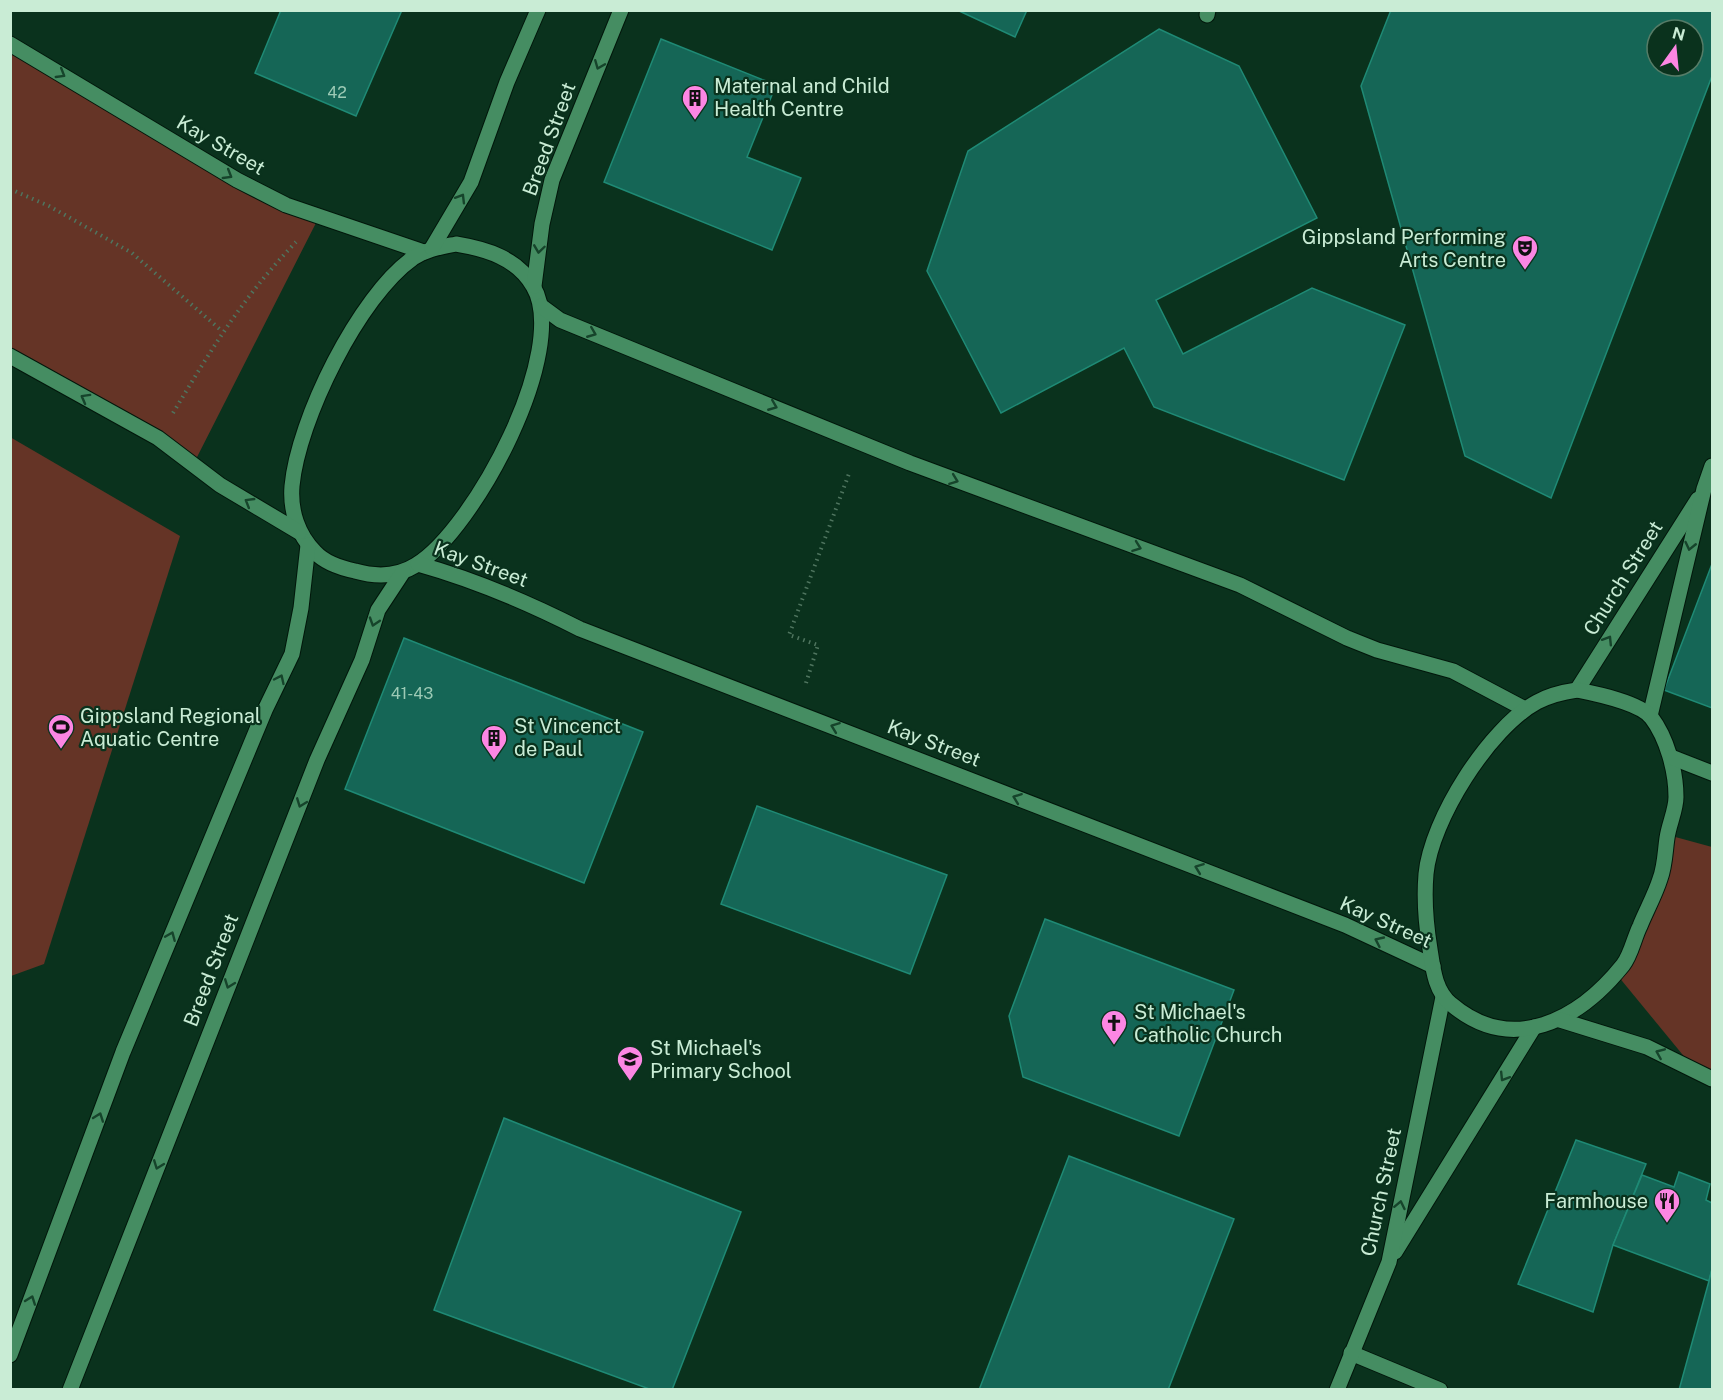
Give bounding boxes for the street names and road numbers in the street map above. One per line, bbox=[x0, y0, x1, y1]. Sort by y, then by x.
street label: Breed Street bbox=[517, 79, 581, 199]
street label: Kay Street bbox=[173, 110, 269, 180]
street label: Church Street bbox=[1578, 516, 1668, 640]
street label: Kay Street bbox=[431, 536, 531, 592]
street label: Kay Street bbox=[884, 714, 984, 772]
street label: Kay Street bbox=[1336, 891, 1436, 953]
street label: Breed Street bbox=[178, 910, 244, 1030]
street label: Church Street bbox=[1356, 1126, 1406, 1258]

